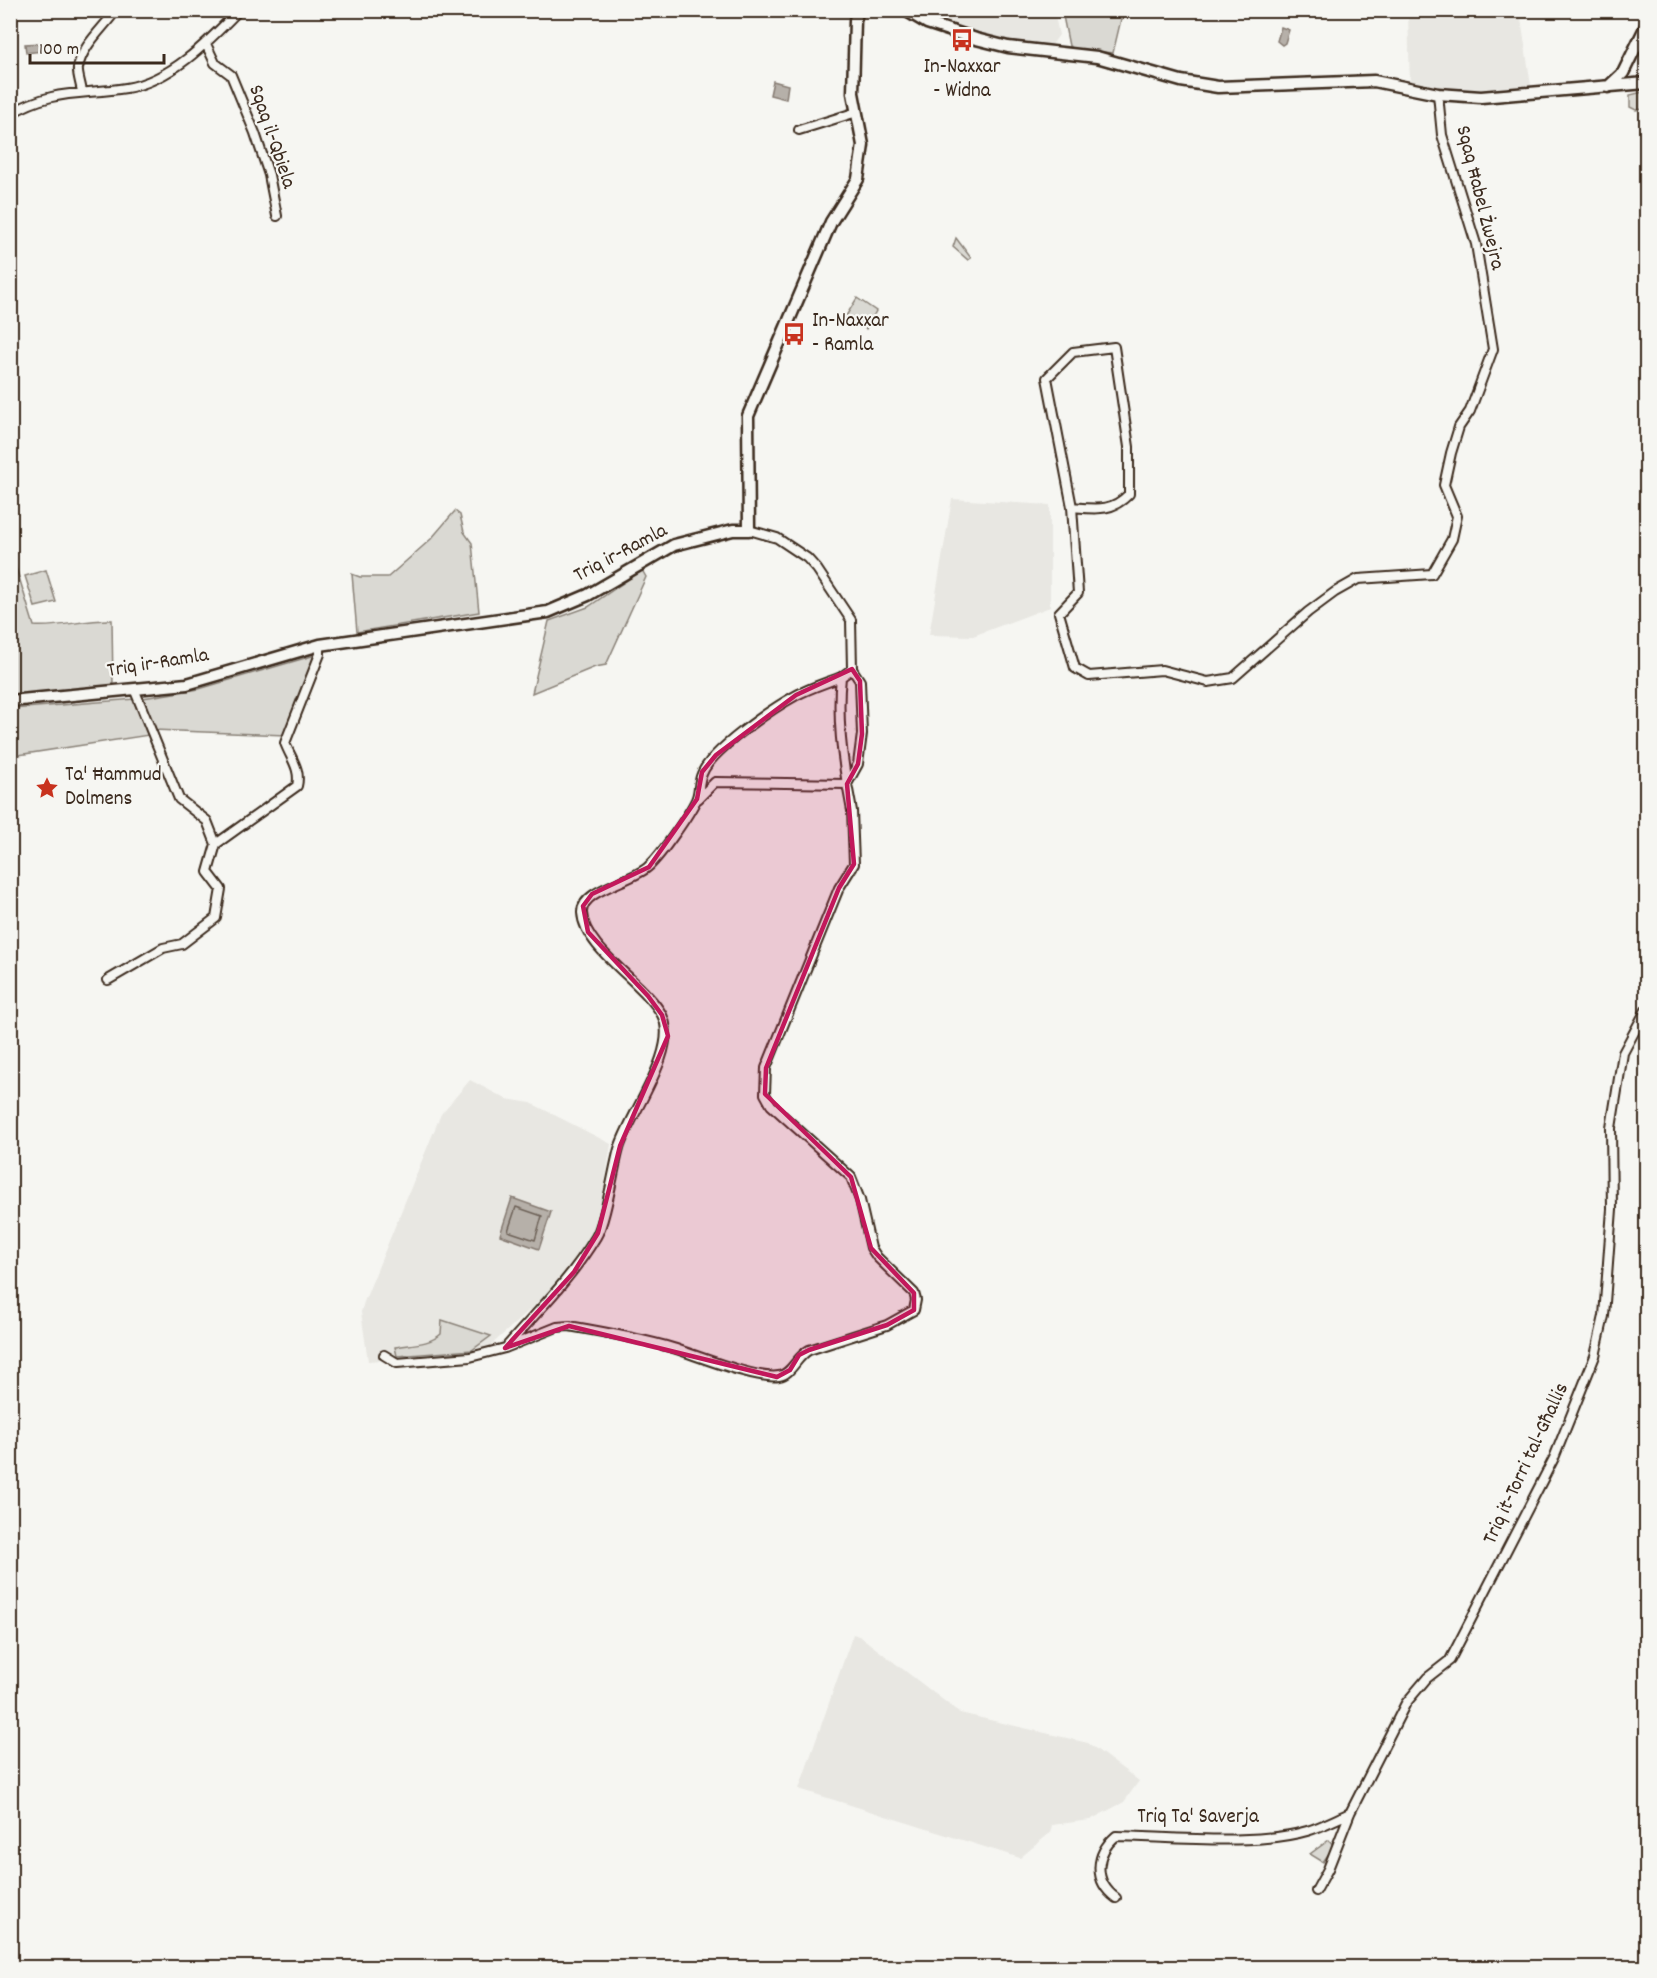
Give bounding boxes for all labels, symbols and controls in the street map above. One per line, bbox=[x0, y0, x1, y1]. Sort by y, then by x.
scale bar bbox=[30, 27, 164, 65]
bus stop icon: In-Naxxar - Widna bbox=[949, 27, 975, 53]
text: 100 m bbox=[39, 38, 79, 63]
place label: In-Naxxar - Widna bbox=[924, 53, 1001, 107]
street label: Sqaq il-Qbiela bbox=[239, 81, 303, 194]
street label: Sqaq Ħabel Żwejra bbox=[1447, 123, 1512, 274]
place label: In-Naxxar - Ramla bbox=[812, 307, 889, 361]
bus stop icon: In-Naxxar - Ramla bbox=[781, 321, 807, 347]
street label: Triq ir-Ramla bbox=[569, 516, 674, 591]
street label: Triq ir-Ramla bbox=[105, 641, 212, 687]
place label: Ta' Ħammud Dolmens bbox=[65, 761, 162, 815]
place icon: Ta' Ħammud Dolmens bbox=[34, 775, 60, 801]
street label: Triq it-Torri tal-Għallis bbox=[1476, 1378, 1578, 1550]
street label: Triq Ta' Saverja bbox=[1137, 1803, 1260, 1833]

